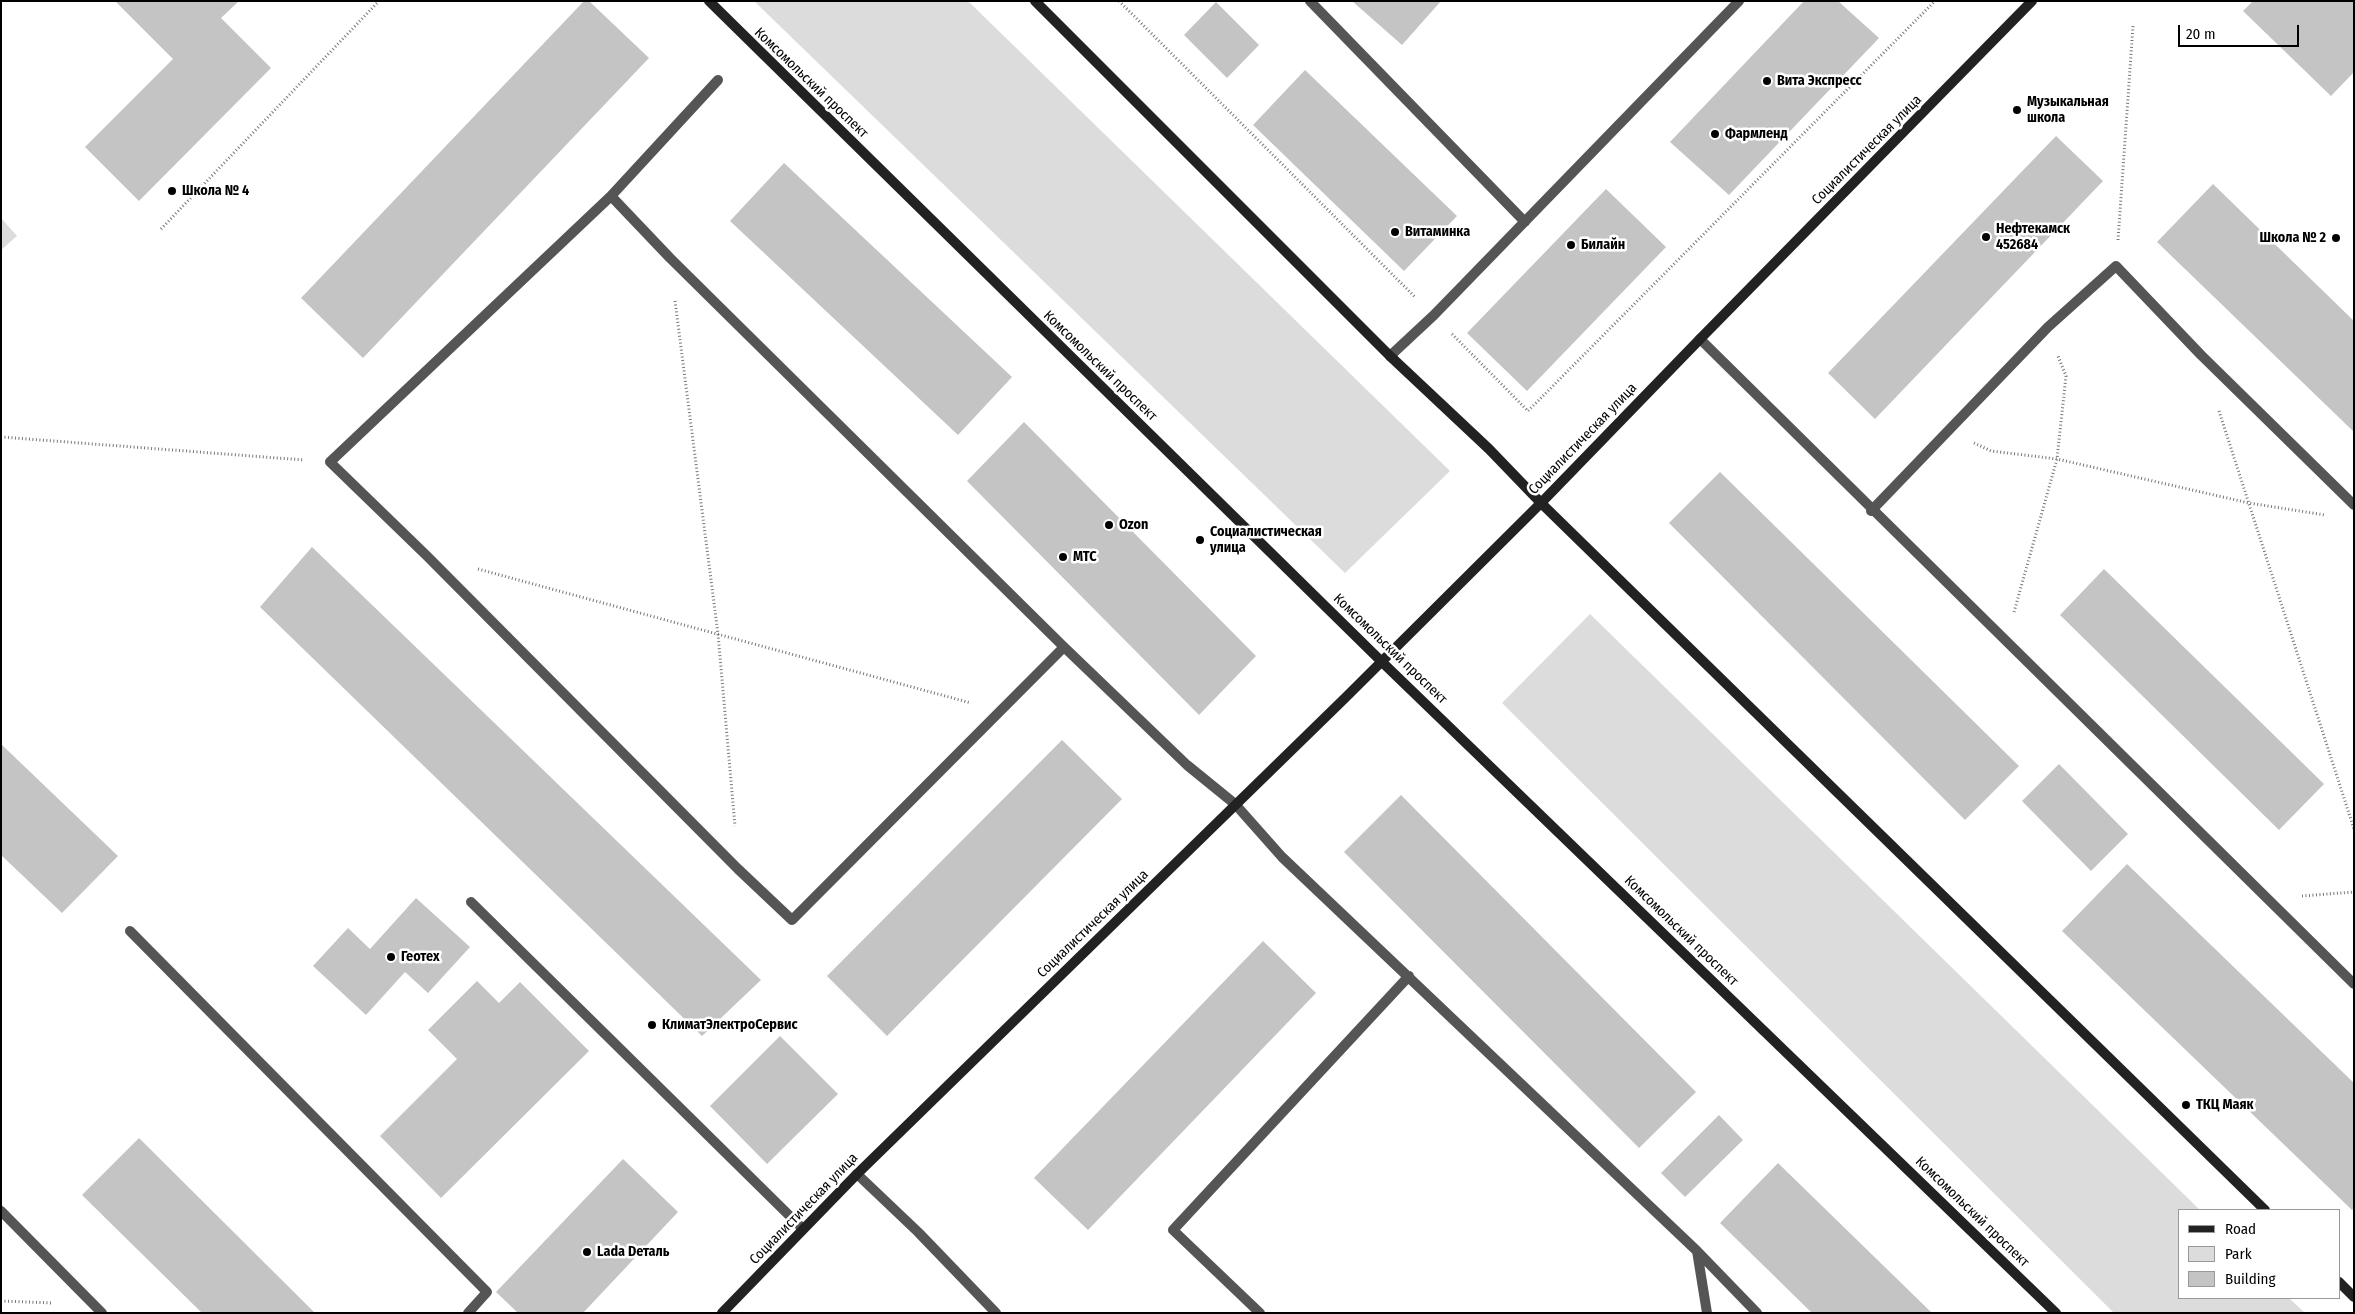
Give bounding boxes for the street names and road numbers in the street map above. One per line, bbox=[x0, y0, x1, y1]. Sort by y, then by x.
street label: Комсомольский проспект bbox=[751, 24, 871, 142]
street label: Социалистическая улица bbox=[1809, 92, 1925, 208]
street label: Комсомольский проспект bbox=[1040, 307, 1160, 425]
street label: Социалистическая улица bbox=[1525, 380, 1641, 498]
street label: Комсомольский проспект bbox=[1330, 590, 1450, 708]
street label: Социалистическая улица bbox=[1034, 866, 1152, 982]
street label: Комсомольский проспект bbox=[1621, 872, 1741, 990]
street label: Социалистическая улица bbox=[746, 1150, 862, 1268]
street label: Комсомольский проспект bbox=[1912, 1153, 2032, 1271]

